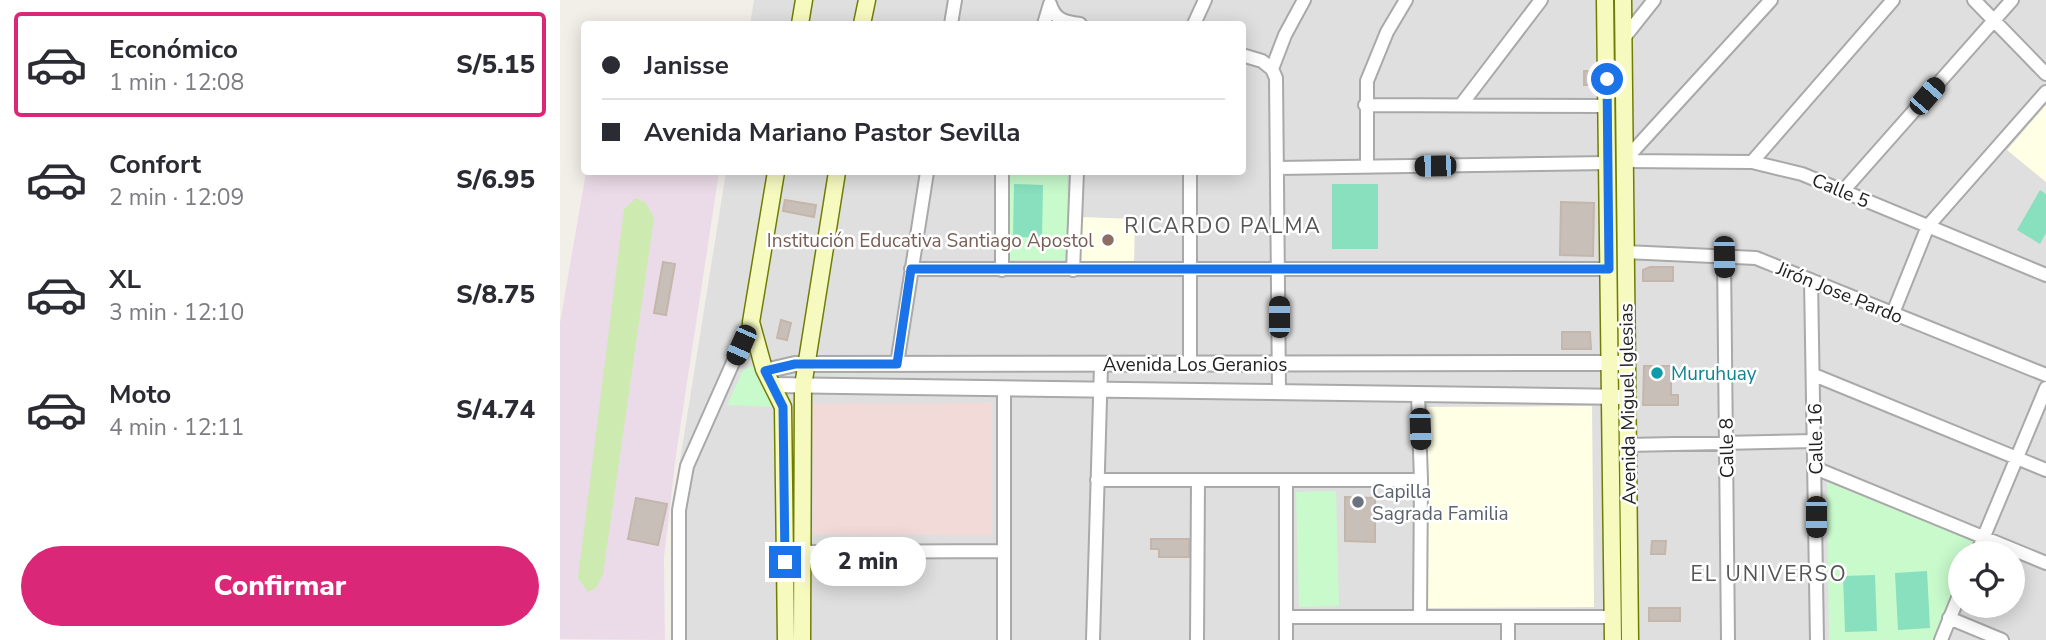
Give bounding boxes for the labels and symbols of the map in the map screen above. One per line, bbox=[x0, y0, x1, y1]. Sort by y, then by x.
route start bbox=[1591, 63, 1623, 95]
car bbox=[1906, 73, 1949, 119]
car bbox=[1414, 155, 1457, 177]
street label: Calle 5 bbox=[1808, 167, 1873, 215]
district label: RICARDO PALMA bbox=[1124, 212, 1322, 240]
place label: Institución Educativa Santiago Apostol bbox=[767, 228, 1094, 254]
marker: Institución Educativa Santiago Apostol bbox=[1100, 232, 1116, 248]
car bbox=[1714, 236, 1735, 278]
street label: Jirón Jose Pardo bbox=[1772, 255, 1907, 330]
car bbox=[1269, 296, 1290, 338]
street label: Avenida Miguel Iglesias bbox=[1613, 303, 1643, 505]
car bbox=[723, 322, 760, 368]
street label: Avenida Los Geranios bbox=[1103, 352, 1287, 378]
place label: Muruhuay bbox=[1671, 361, 1757, 387]
marker: Muruhuay bbox=[1649, 365, 1665, 381]
street label: Calle 16 bbox=[1802, 403, 1830, 475]
car bbox=[1409, 408, 1432, 450]
street label: Calle 8 bbox=[1713, 418, 1741, 478]
place label: Capilla Sagrada Familia bbox=[1372, 479, 1509, 527]
marker: Capilla Sagrada Familia bbox=[1350, 494, 1366, 510]
car bbox=[1806, 496, 1827, 538]
callout: 2 min bbox=[810, 538, 925, 586]
route end bbox=[769, 546, 801, 578]
district label: EL UNIVERSO bbox=[1690, 560, 1848, 588]

